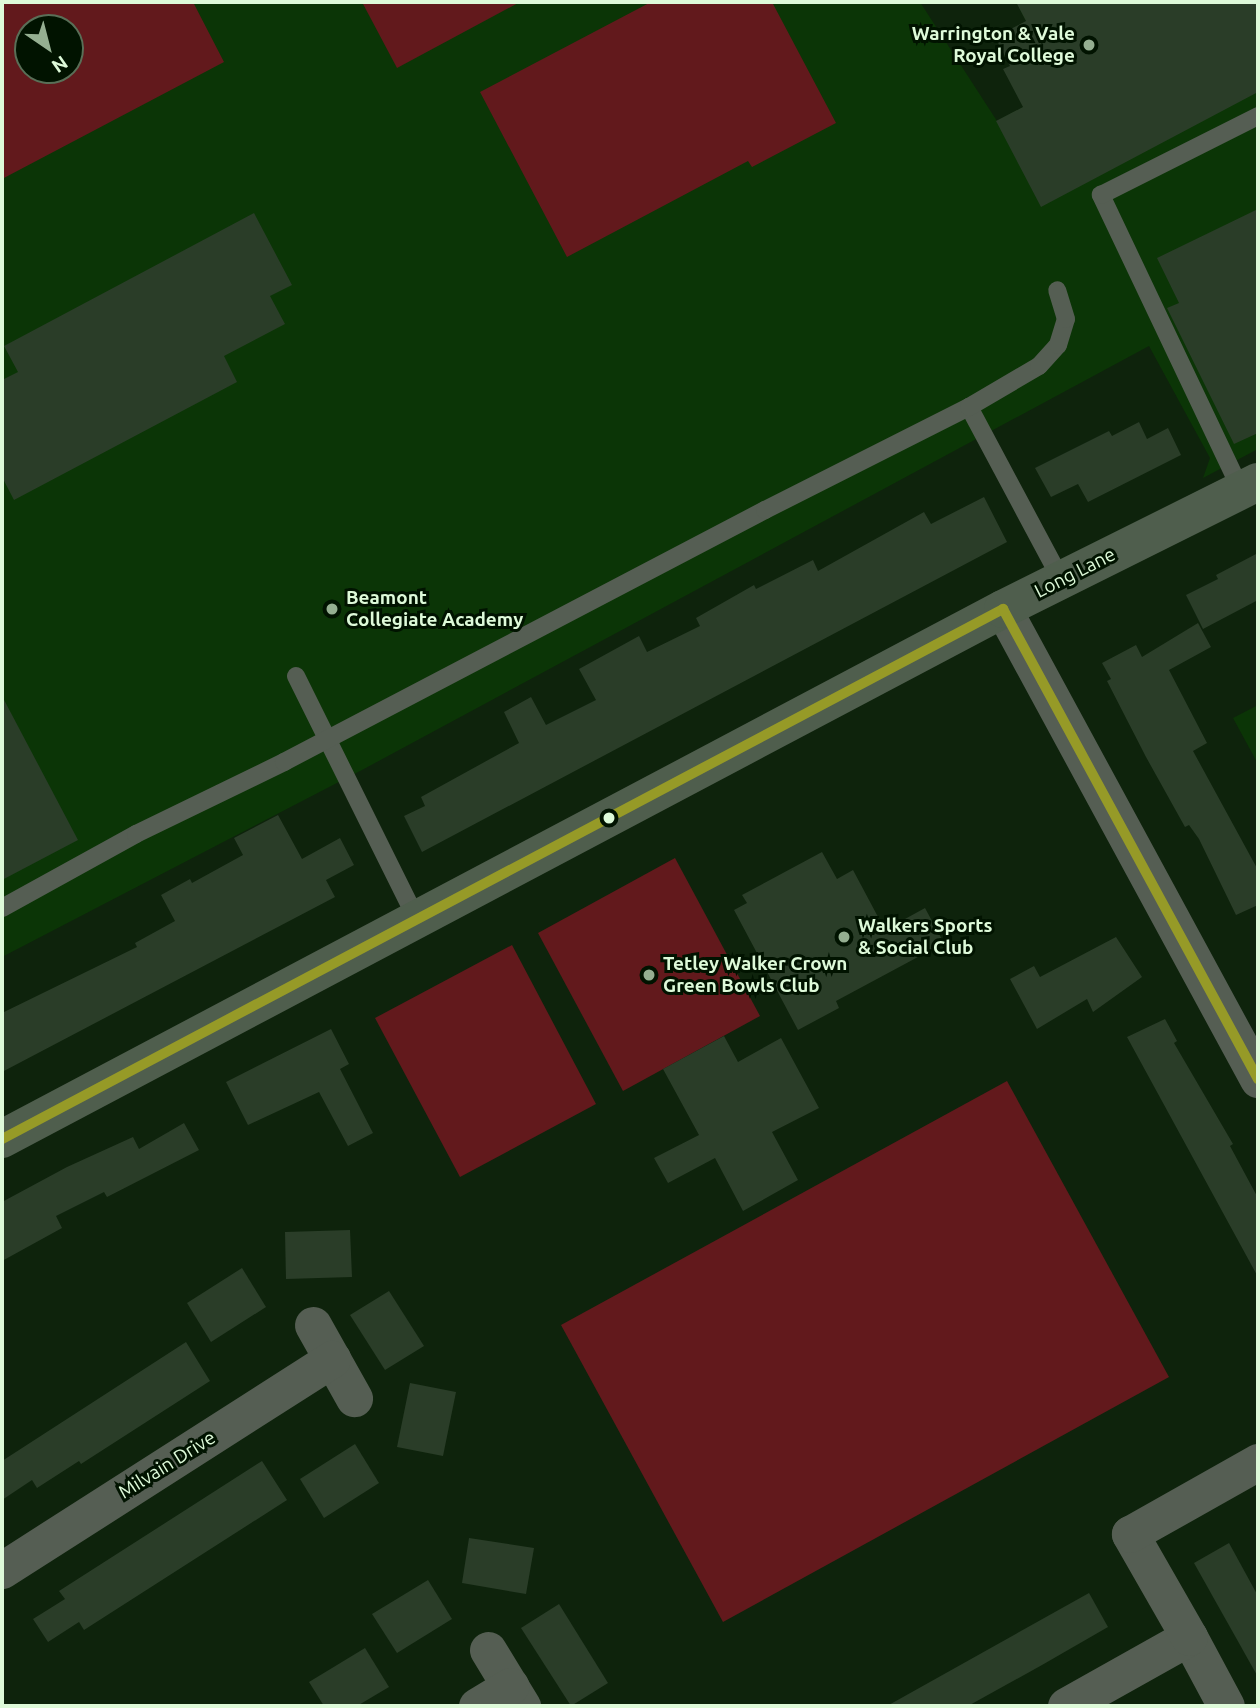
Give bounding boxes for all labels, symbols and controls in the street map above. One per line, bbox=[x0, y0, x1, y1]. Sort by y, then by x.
north arrow bbox=[14, 14, 84, 84]
place label: Warrington & Vale Royal College bbox=[912, 23, 1075, 67]
marker: Warrington & Vale Royal College bbox=[1081, 37, 1097, 53]
text: N bbox=[48, 51, 72, 78]
street label: Long Lane bbox=[1031, 543, 1119, 603]
place label: Beamont Collegiate Academy bbox=[346, 587, 523, 631]
marker: Beamont Collegiate Academy bbox=[324, 601, 340, 617]
unlabelled marker bbox=[602, 811, 616, 825]
place label: Walkers Sports & Social Club bbox=[858, 915, 992, 959]
marker: Walkers Sports & Social Club bbox=[836, 929, 852, 945]
place label: Tetley Walker Crown Green Bowls Club bbox=[663, 953, 847, 997]
marker: Tetley Walker Crown Green Bowls Club bbox=[641, 967, 657, 983]
street label: Milvain Drive bbox=[114, 1426, 220, 1504]

